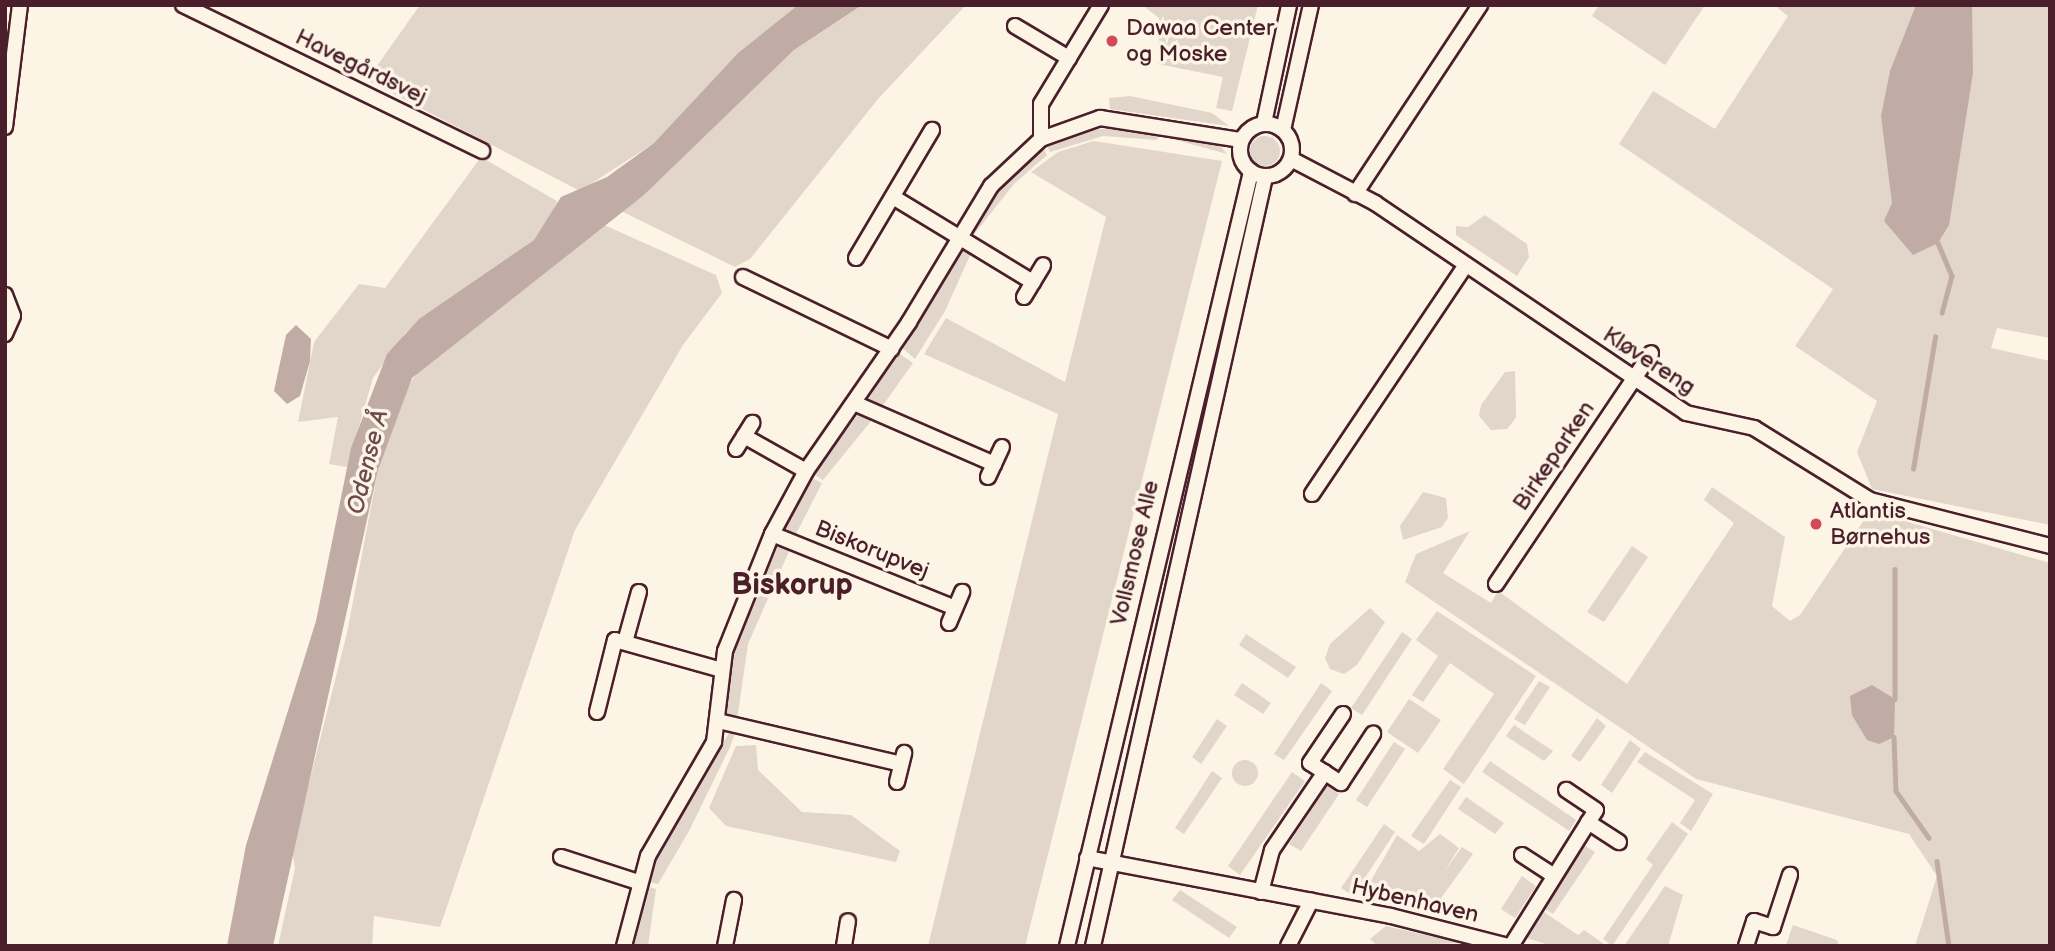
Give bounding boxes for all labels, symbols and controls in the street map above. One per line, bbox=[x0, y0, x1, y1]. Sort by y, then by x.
place label: Dawaa Center og Moske bbox=[1126, 14, 1274, 68]
street label: Havegårdsvej bbox=[291, 23, 431, 111]
marker: Dawaa Center og Moske bbox=[1104, 33, 1120, 49]
street label: Kløvereng bbox=[1598, 321, 1700, 401]
street label: Birkeparken bbox=[1507, 396, 1601, 516]
water label: Odense Å bbox=[341, 407, 395, 517]
street label: Vollsmose Alle bbox=[1105, 478, 1165, 628]
place label: Atlantis Børnehus bbox=[1830, 497, 1930, 551]
street label: Biskorupvej bbox=[811, 515, 933, 585]
marker: Atlantis Børnehus bbox=[1808, 516, 1824, 532]
district label: Biskorup bbox=[731, 567, 853, 603]
street label: Hybenhaven bbox=[1349, 873, 1481, 929]

